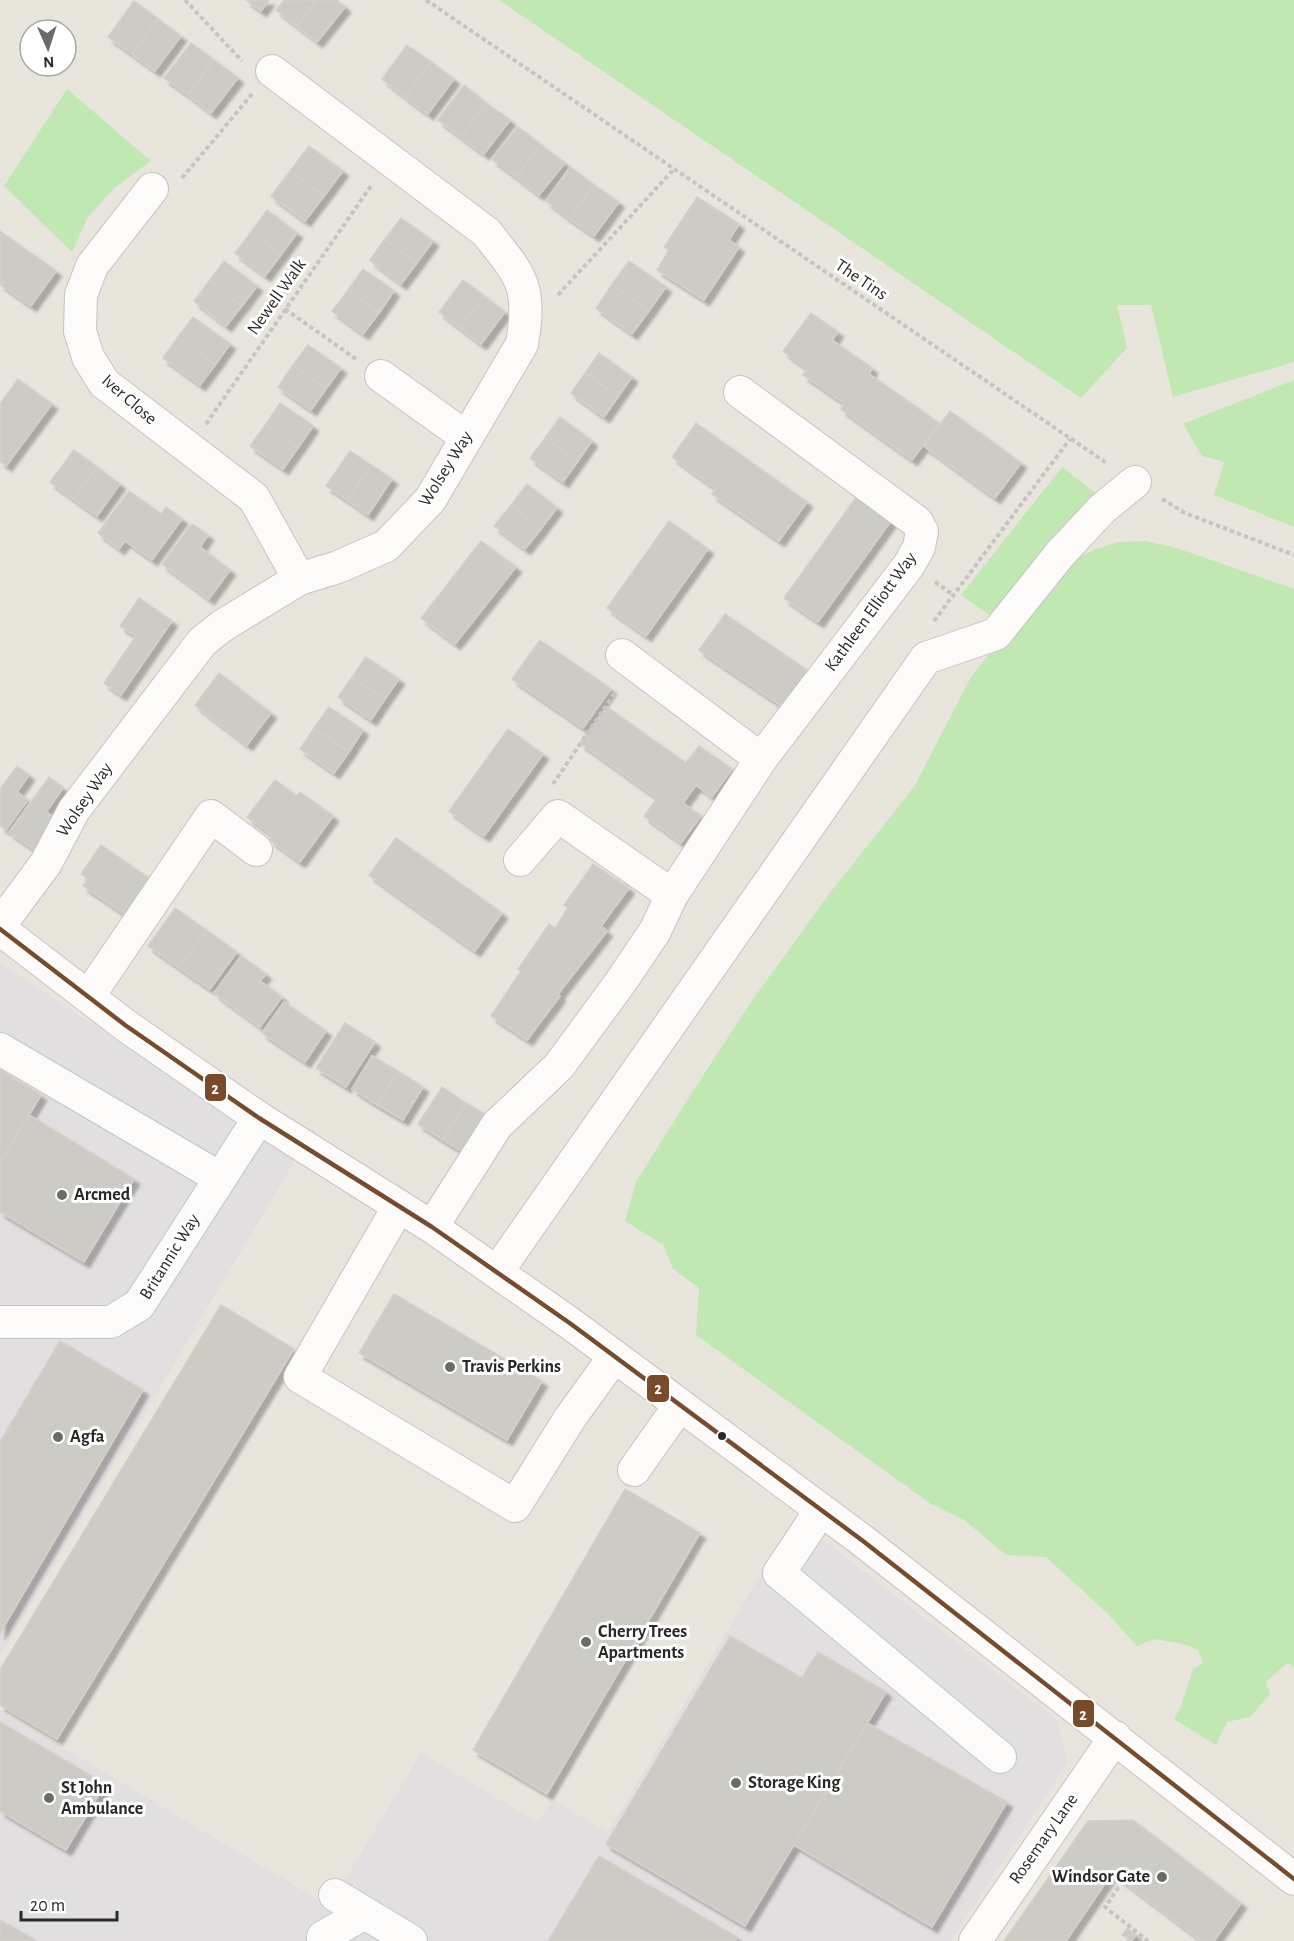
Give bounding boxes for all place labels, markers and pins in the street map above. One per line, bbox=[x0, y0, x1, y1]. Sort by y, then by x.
place label: Arcmed bbox=[74, 1186, 131, 1204]
marker: Arcmed bbox=[55, 1188, 69, 1202]
place label: Travis Perkins bbox=[462, 1358, 561, 1376]
marker: Travis Perkins bbox=[443, 1360, 457, 1374]
place label: Agfa bbox=[70, 1428, 105, 1446]
marker: Agfa bbox=[51, 1430, 65, 1444]
unlabelled marker bbox=[716, 1430, 728, 1442]
place label: Cherry Trees Apartments bbox=[598, 1623, 687, 1662]
marker: Cherry Trees Apartments bbox=[579, 1635, 593, 1649]
place label: Storage King bbox=[748, 1774, 841, 1792]
marker: Storage King bbox=[729, 1776, 743, 1790]
place label: St John Ambulance bbox=[61, 1779, 143, 1818]
marker: St John Ambulance bbox=[42, 1791, 56, 1805]
place label: Windsor Gate bbox=[1052, 1868, 1150, 1886]
marker: Windsor Gate bbox=[1155, 1870, 1169, 1884]

